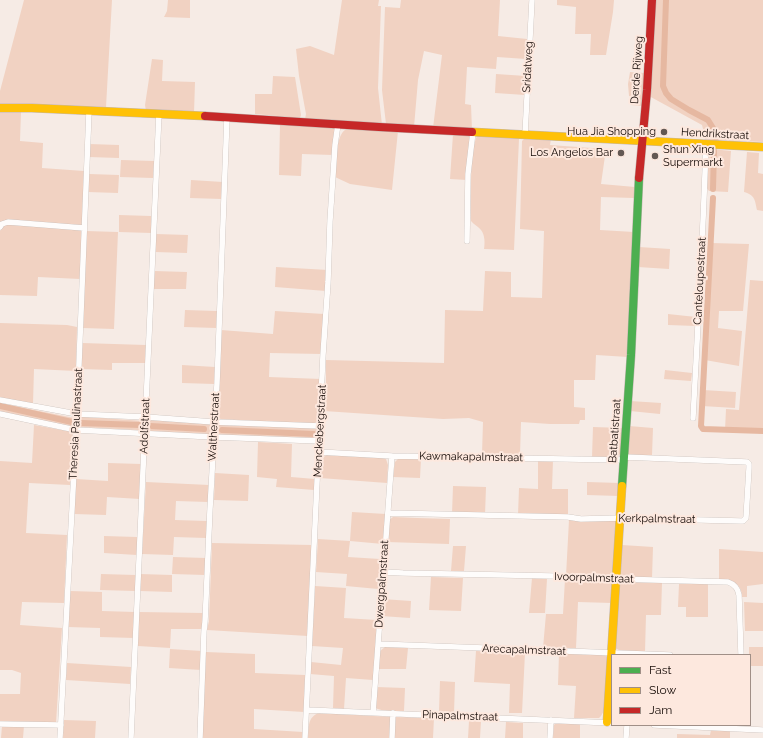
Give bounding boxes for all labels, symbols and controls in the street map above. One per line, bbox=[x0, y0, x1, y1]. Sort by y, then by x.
street label: Derde Rijweg bbox=[628, 36, 646, 104]
street label: Sridatweg bbox=[520, 41, 536, 93]
place label: Hua Jia Shopping bbox=[567, 125, 656, 139]
street label: Hendrikstraat bbox=[681, 126, 749, 142]
marker: Hua Jia Shopping bbox=[659, 127, 669, 137]
place label: Shun Xing Supermarkt bbox=[663, 143, 723, 169]
place label: Los Angelos Bar bbox=[530, 146, 613, 160]
marker: Los Angelos Bar bbox=[616, 148, 626, 158]
marker: Shun Xing Supermarkt bbox=[650, 151, 660, 161]
street label: Canteloupestraat bbox=[691, 237, 709, 325]
street label: Theresia Paulinastraat bbox=[66, 368, 86, 480]
street label: Menckebergstraat bbox=[311, 384, 329, 478]
street label: Waltherstraat bbox=[206, 392, 222, 462]
street label: Adolfstraat bbox=[137, 398, 153, 454]
street label: Batbatistraat bbox=[606, 398, 624, 464]
street label: Kawmakapalmstraat bbox=[419, 449, 523, 465]
street label: Kerkpalmstraat bbox=[618, 512, 696, 526]
street label: Dwergpalmstraat bbox=[372, 540, 392, 628]
street label: Ivoorpalmstraat bbox=[554, 570, 634, 586]
street label: Arecapalmstraat bbox=[482, 642, 566, 658]
legend bbox=[611, 654, 751, 726]
text: Fast bbox=[649, 663, 672, 677]
text: Slow bbox=[649, 683, 676, 697]
text: Jam bbox=[649, 703, 672, 717]
street label: Pinapalmstraat bbox=[422, 708, 498, 724]

